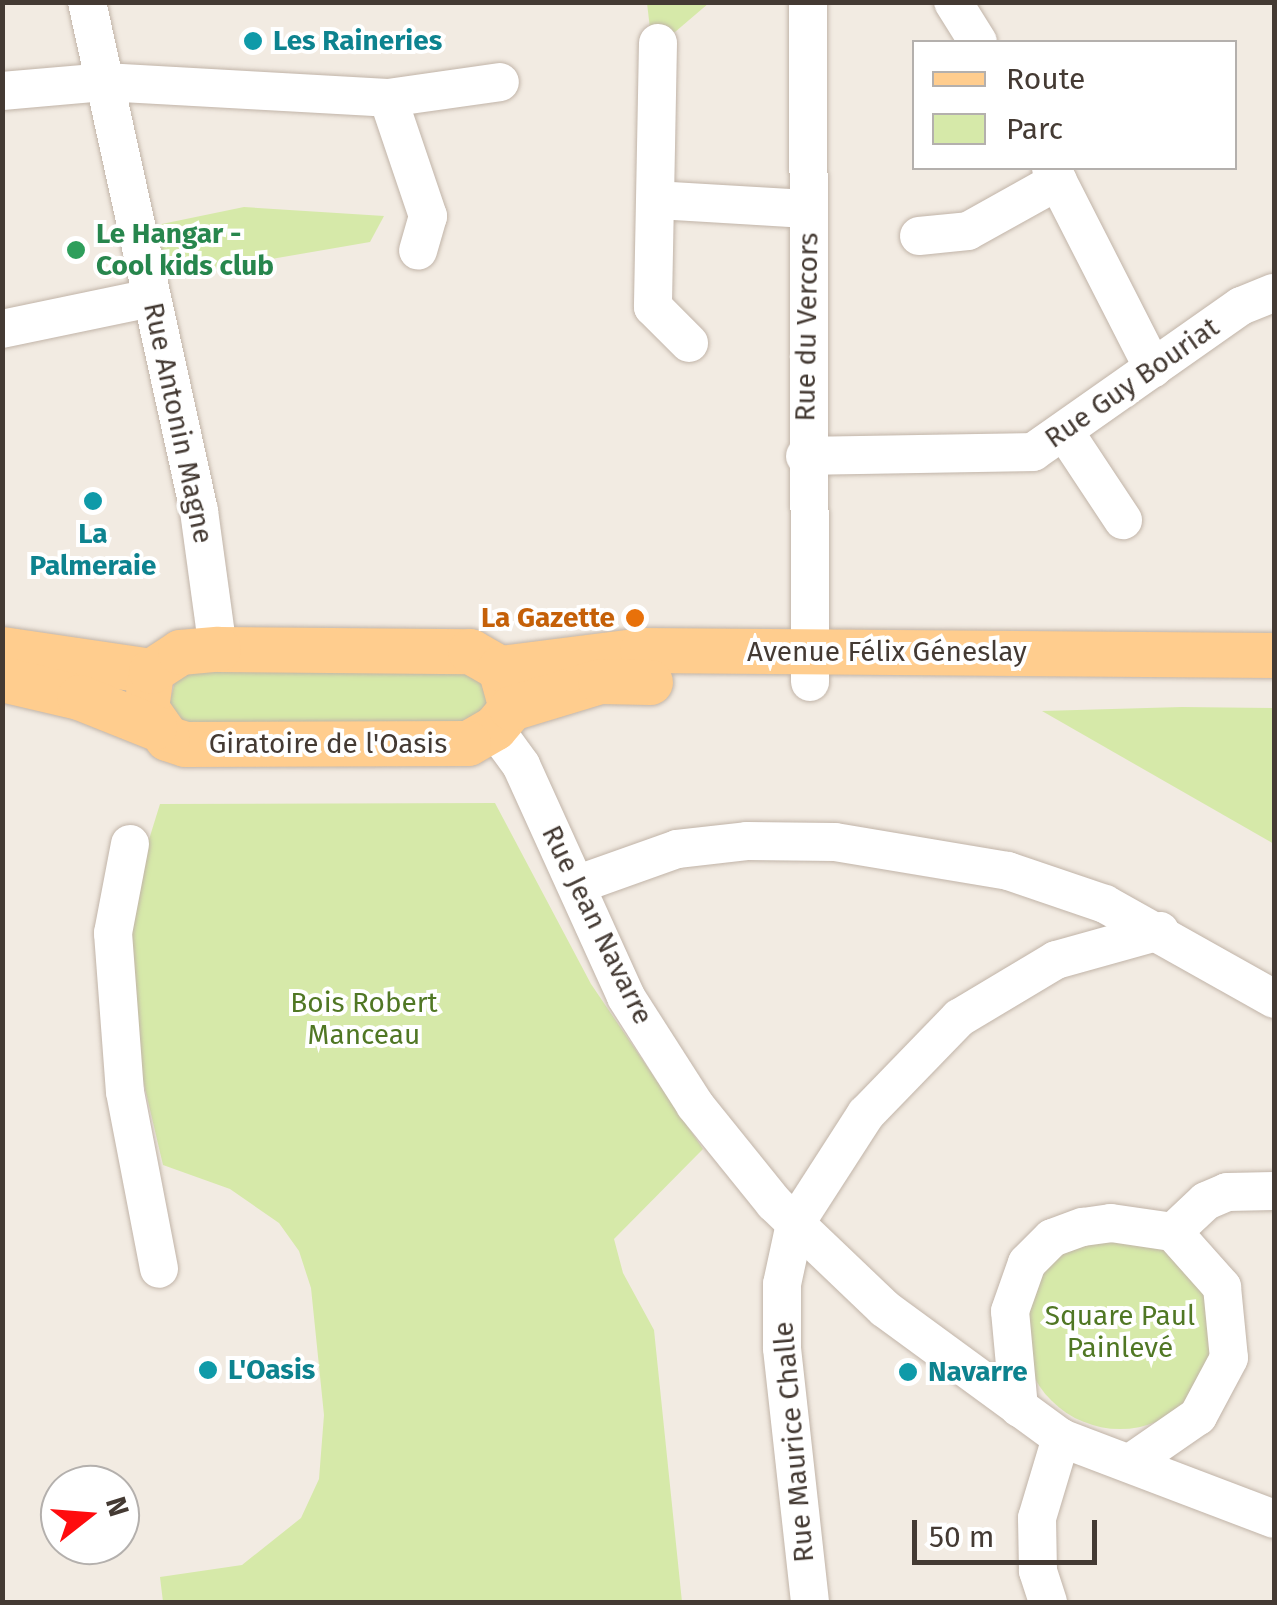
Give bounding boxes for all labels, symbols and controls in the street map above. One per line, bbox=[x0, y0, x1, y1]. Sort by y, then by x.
place label: Les Raineries bbox=[273, 24, 442, 58]
marker: Les Raineries bbox=[242, 30, 264, 52]
legend bbox=[912, 40, 1237, 170]
text: Route bbox=[1006, 61, 1085, 97]
text: Parc bbox=[1006, 111, 1063, 147]
place label: Le Hangar - Cool kids club bbox=[96, 217, 274, 283]
street label: Rue du Vercors bbox=[789, 232, 825, 422]
marker: Le Hangar - Cool kids club bbox=[65, 239, 87, 261]
street label: Rue Antonin Magne bbox=[136, 299, 220, 547]
street label: Rue Guy Bouriat bbox=[1038, 311, 1226, 455]
marker: La Palmeraie bbox=[82, 490, 104, 512]
place label: La Palmeraie bbox=[30, 517, 156, 583]
place label: La Gazette bbox=[481, 601, 615, 635]
marker: La Gazette bbox=[624, 607, 646, 629]
street label: Avenue Félix Géneslay bbox=[747, 635, 1027, 669]
street label: Giratoire de l'Oasis bbox=[209, 727, 447, 761]
street label: Rue Jean Navarre bbox=[534, 820, 660, 1030]
park label: Bois Robert Manceau bbox=[290, 986, 438, 1052]
park label: Square Paul Painlevé bbox=[1045, 1299, 1195, 1365]
street label: Rue Maurice Challe bbox=[767, 1320, 821, 1564]
place label: L'Oasis bbox=[228, 1353, 315, 1387]
place label: Navarre bbox=[928, 1355, 1028, 1389]
marker: L'Oasis bbox=[197, 1359, 219, 1381]
marker: Navarre bbox=[897, 1361, 919, 1383]
north arrow bbox=[40, 1465, 140, 1565]
text: N bbox=[99, 1493, 136, 1520]
scale bar bbox=[917, 1500, 1102, 1562]
text: 50 m bbox=[929, 1519, 994, 1555]

